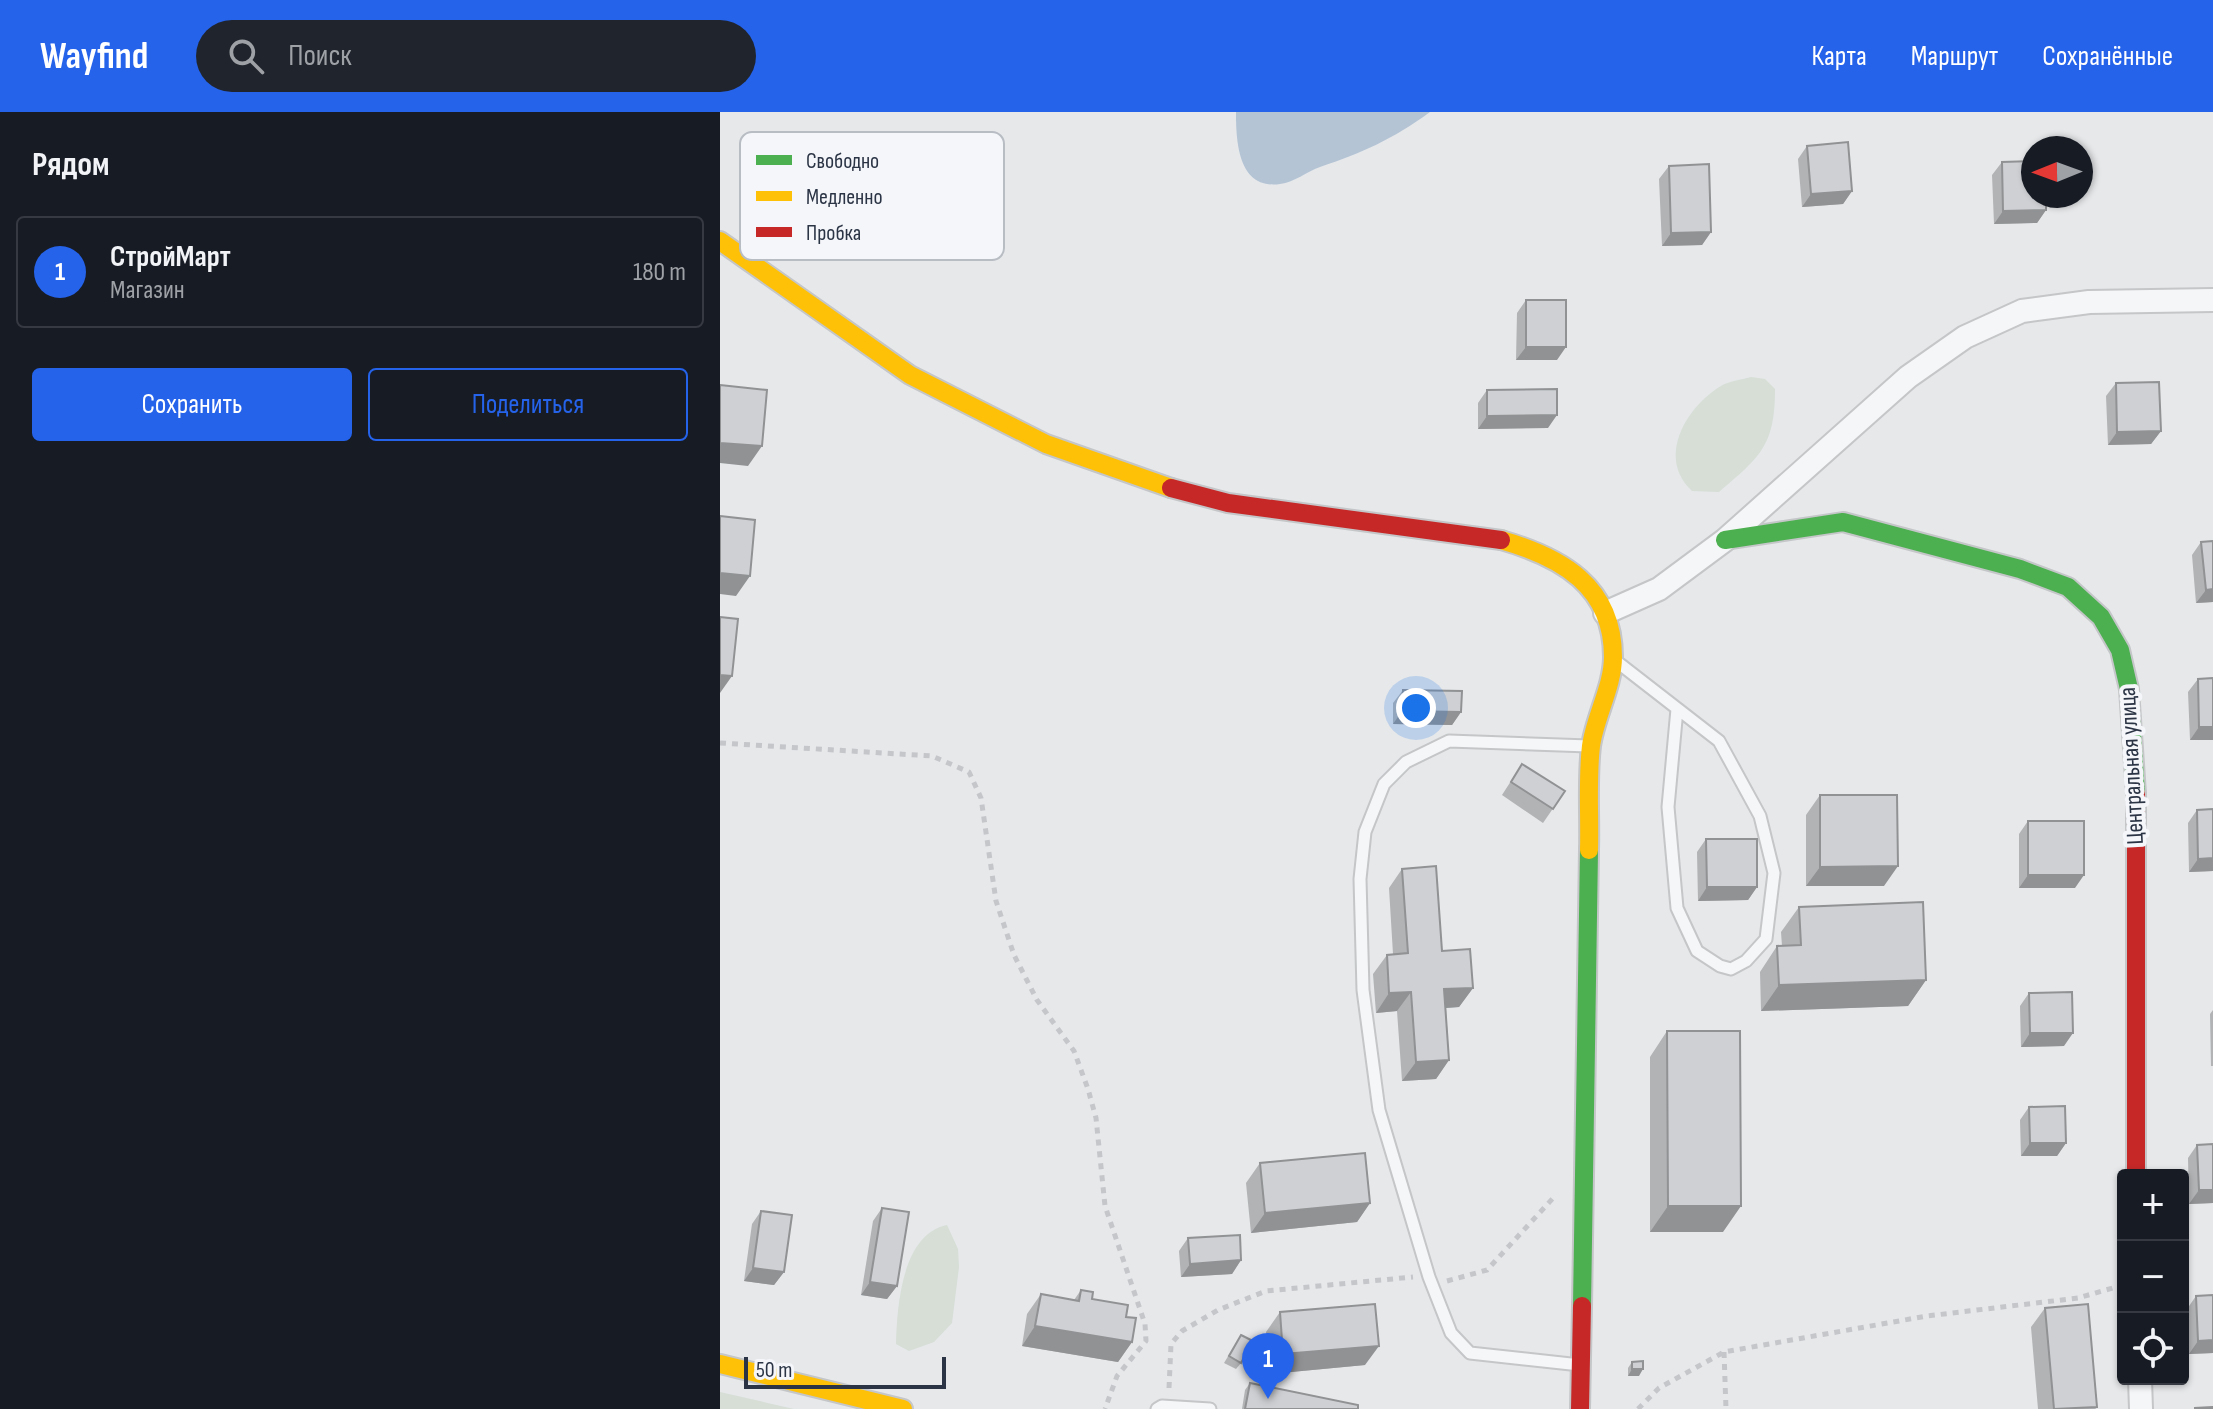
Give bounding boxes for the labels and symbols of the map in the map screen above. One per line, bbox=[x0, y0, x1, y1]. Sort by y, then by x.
legend bbox=[740, 132, 1004, 260]
north arrow bbox=[2021, 136, 2093, 208]
text: Свободно bbox=[806, 148, 879, 175]
text: Медленно bbox=[806, 184, 883, 211]
text: Пробка bbox=[806, 220, 861, 247]
street label: Центральная улица bbox=[2113, 686, 2150, 846]
your location bbox=[1396, 688, 1436, 728]
pin: 1 bbox=[1242, 1333, 1294, 1399]
scale bar bbox=[744, 1353, 946, 1389]

